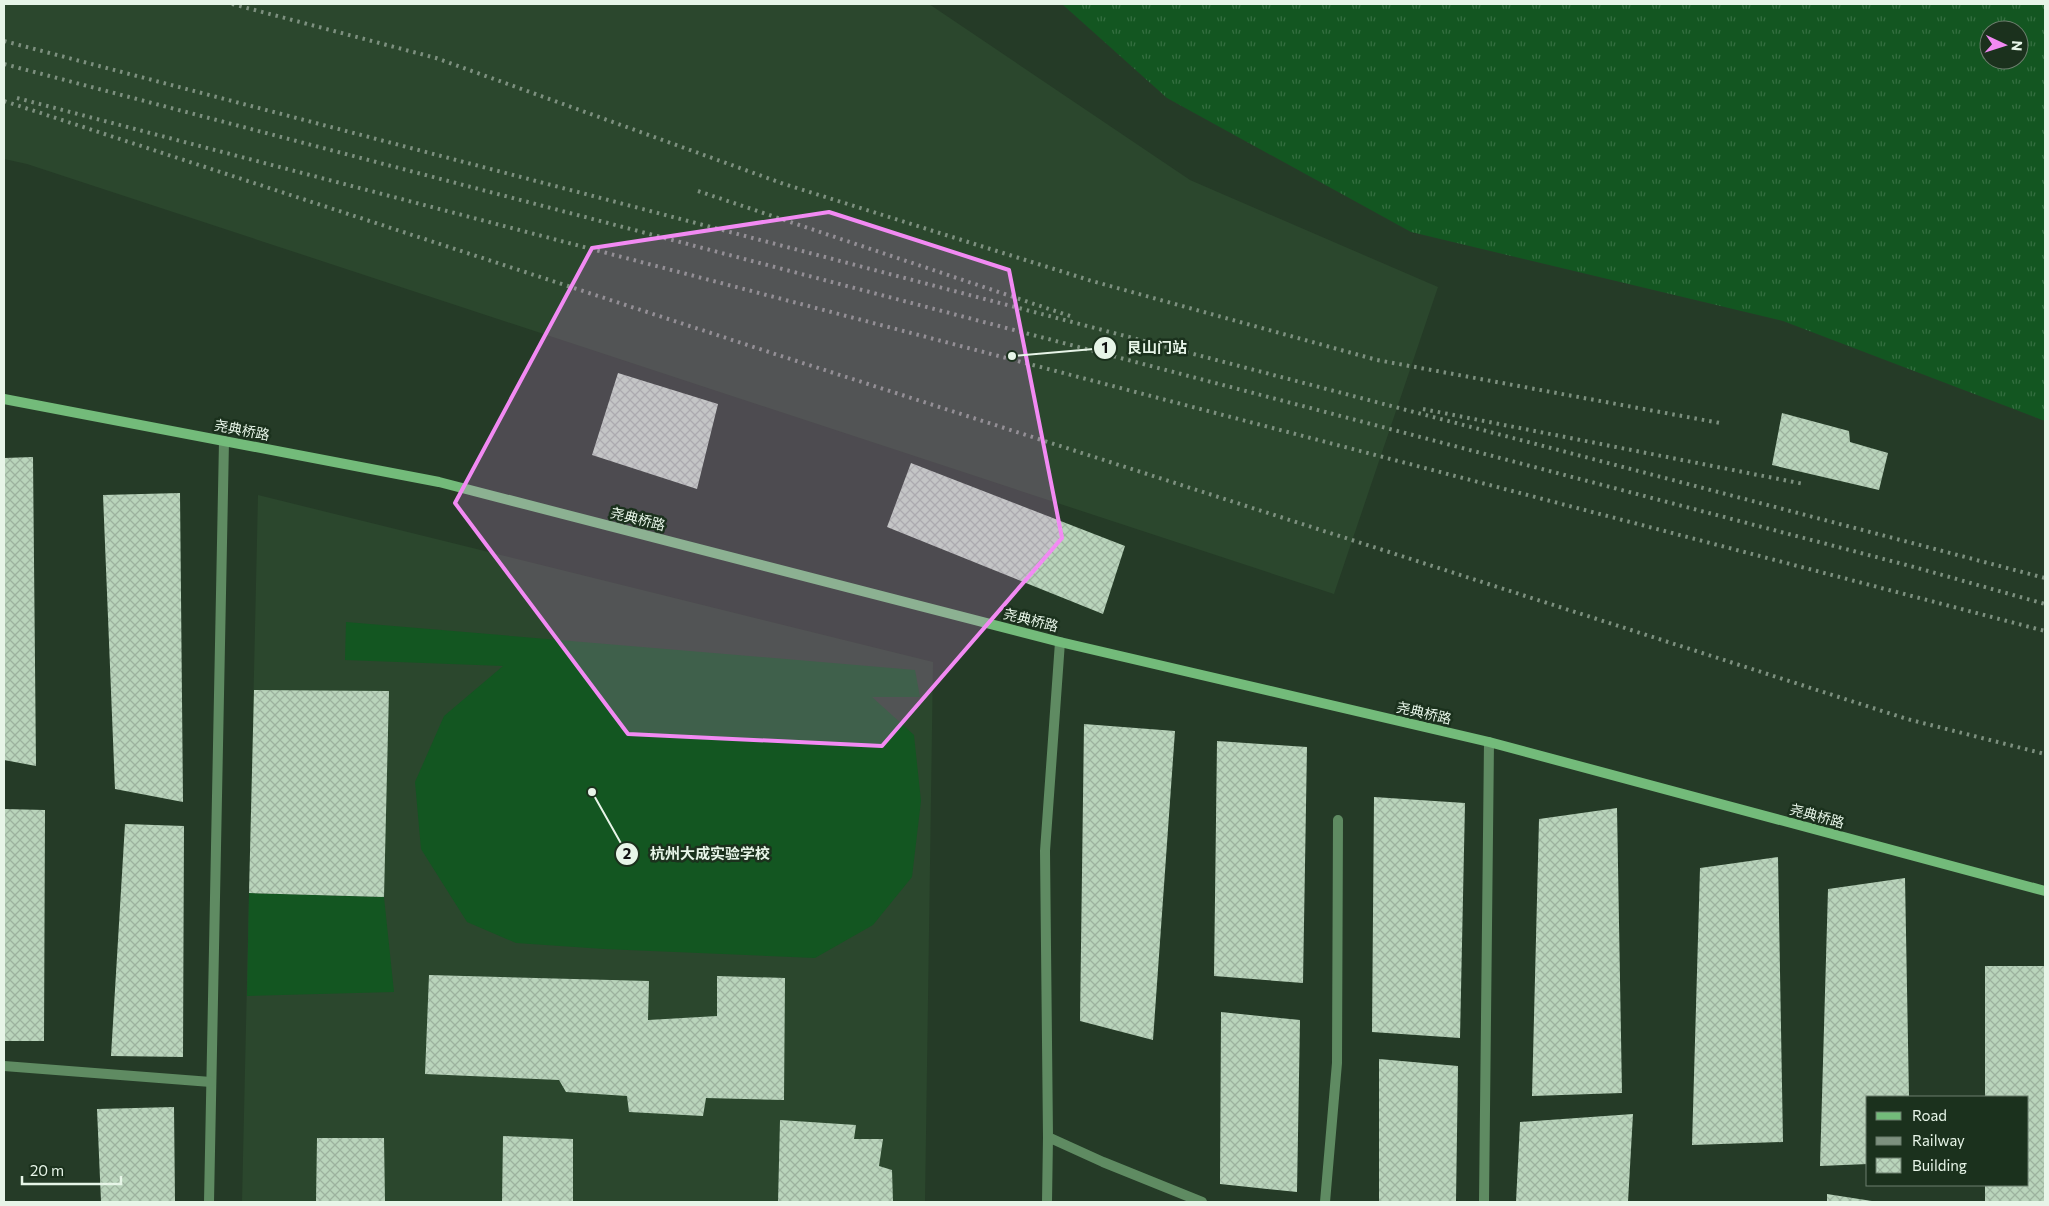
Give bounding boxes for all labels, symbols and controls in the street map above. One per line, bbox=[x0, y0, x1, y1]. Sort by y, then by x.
north arrow bbox=[1979, 20, 2029, 70]
text: N bbox=[2009, 40, 2026, 52]
callout: 艮山门站 bbox=[1092, 333, 1197, 363]
text: 1 bbox=[1102, 338, 1108, 356]
text: 艮山门站 bbox=[1127, 338, 1187, 356]
street label: 尧典桥路 bbox=[213, 416, 271, 443]
street label: 尧典桥路 bbox=[609, 503, 667, 534]
street label: 尧典桥路 bbox=[1002, 604, 1060, 635]
street label: 尧典桥路 bbox=[1395, 698, 1453, 727]
street label: 尧典桥路 bbox=[1788, 800, 1846, 831]
callout: 杭州大成实验学校 bbox=[615, 839, 780, 869]
text: 2 bbox=[623, 844, 631, 862]
text: 杭州大成实验学校 bbox=[650, 844, 770, 862]
legend bbox=[1866, 1096, 2029, 1186]
text: Road bbox=[1912, 1106, 1947, 1124]
text: Railway bbox=[1912, 1131, 1965, 1149]
scale bar bbox=[22, 1154, 121, 1186]
text: Building bbox=[1912, 1156, 1967, 1174]
text: 20 m bbox=[30, 1161, 64, 1179]

